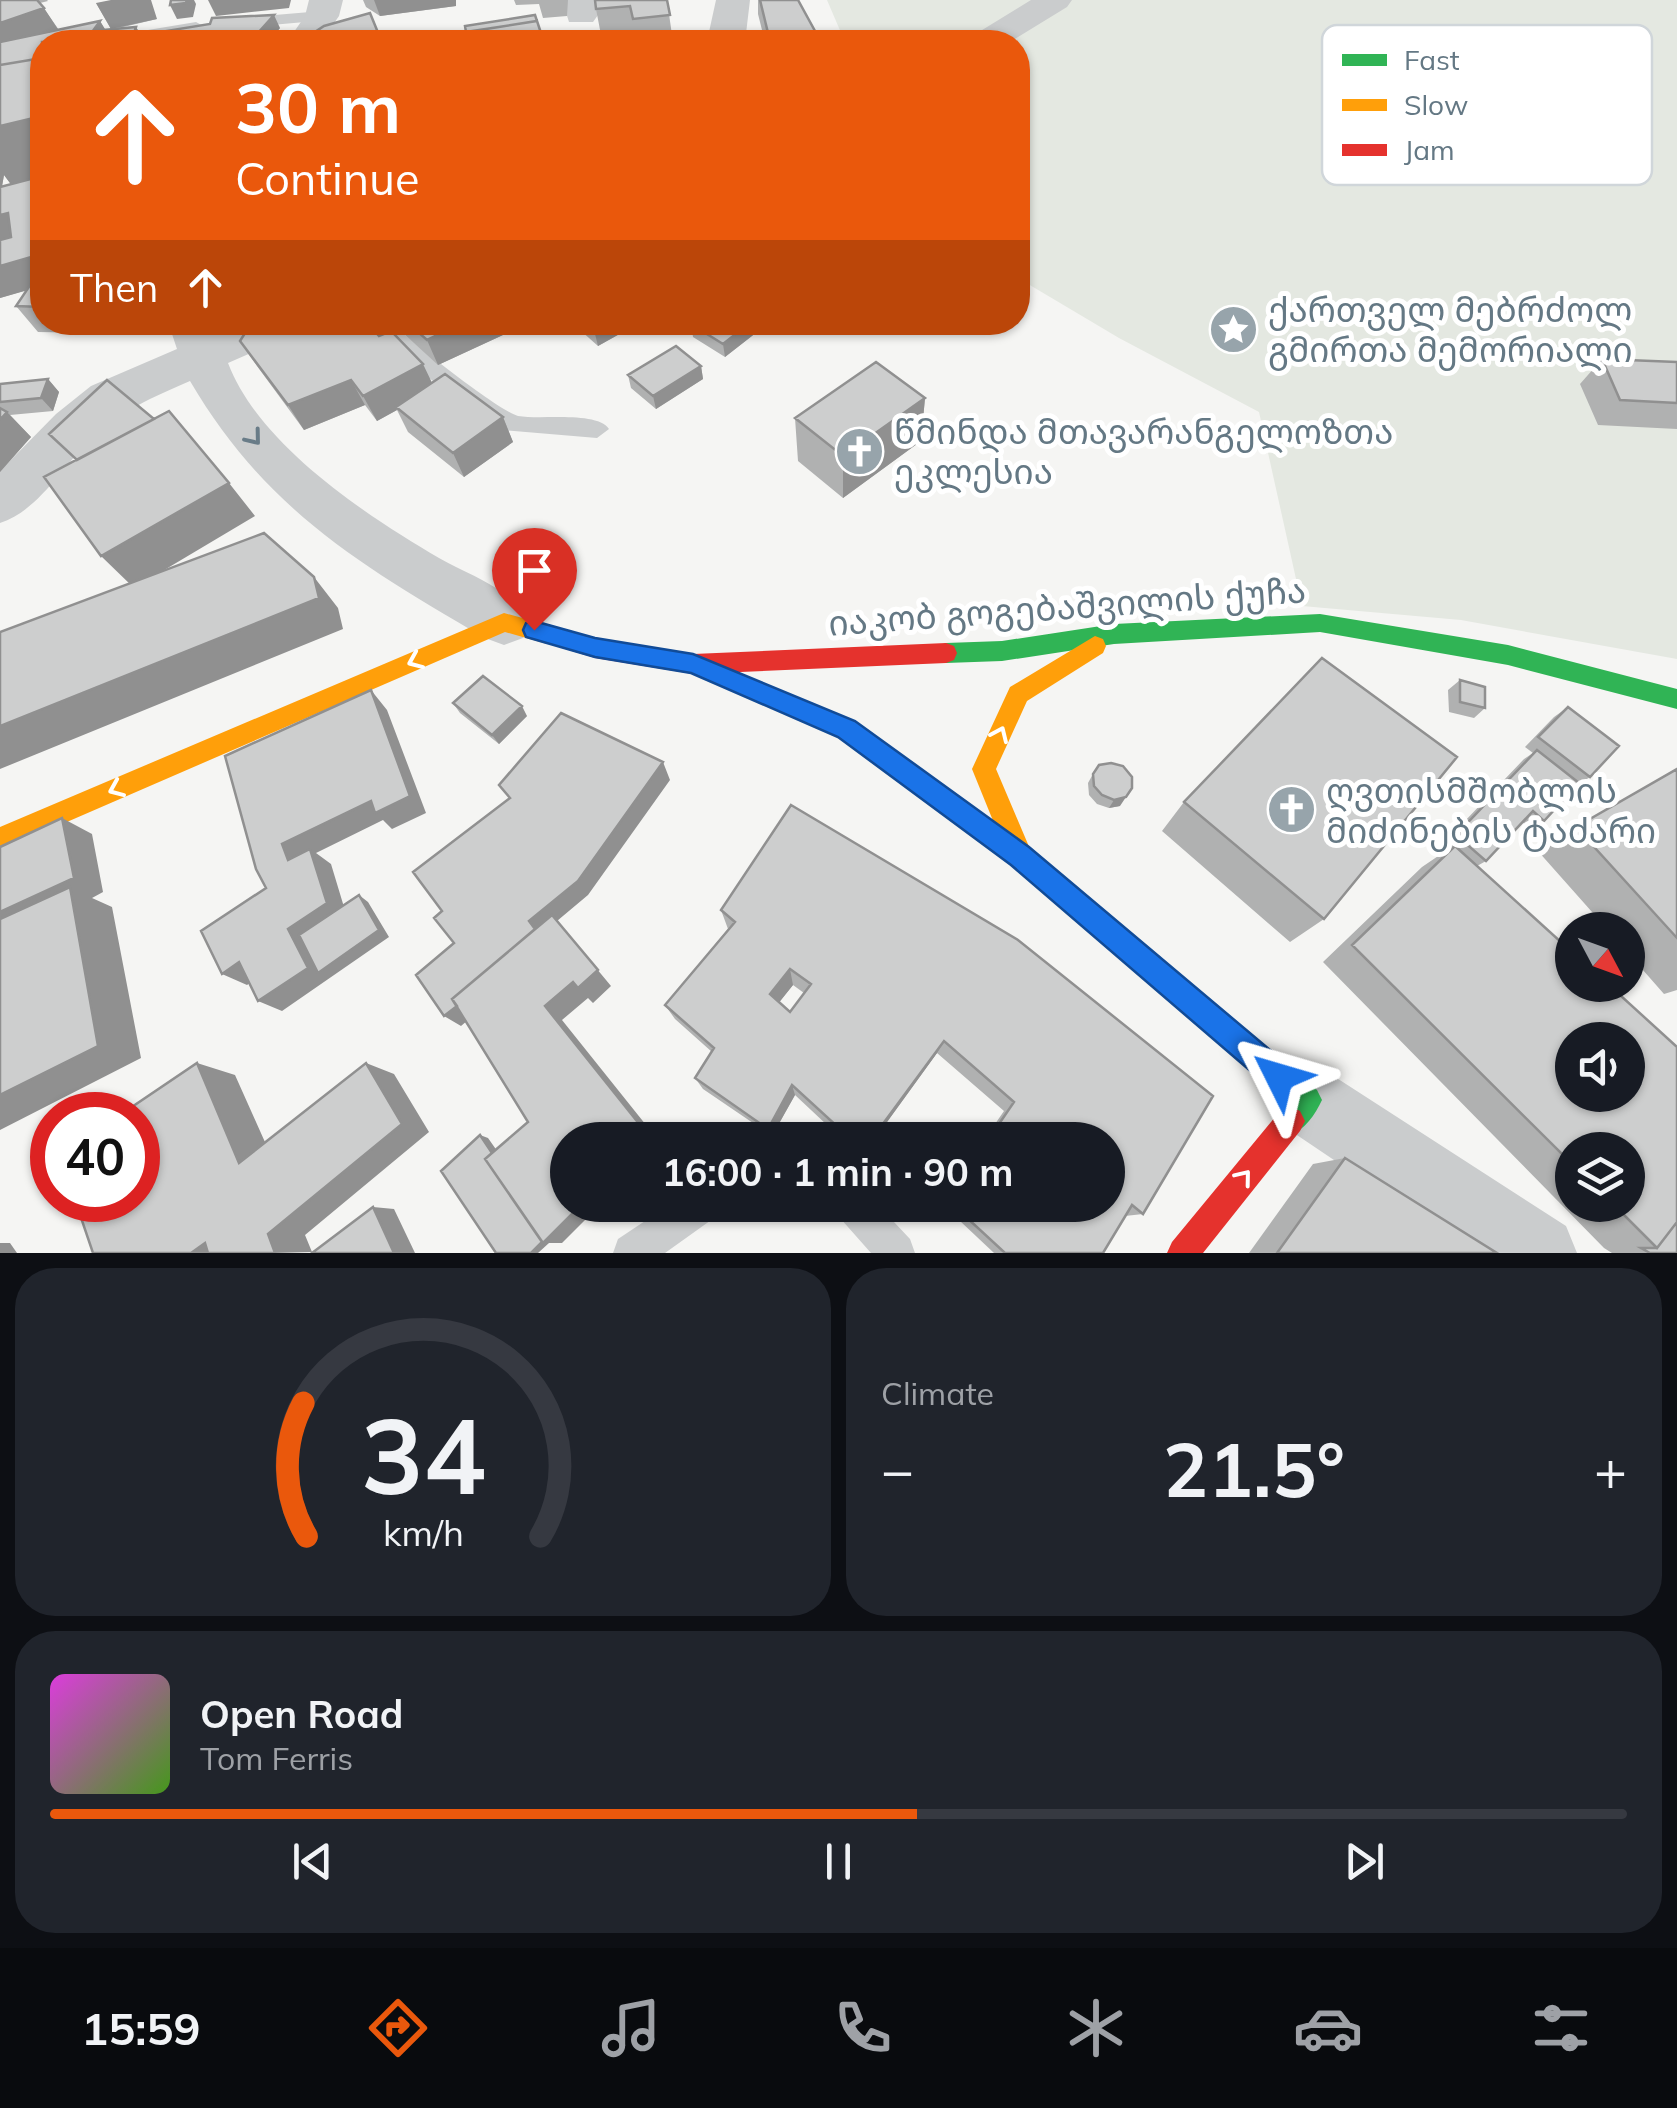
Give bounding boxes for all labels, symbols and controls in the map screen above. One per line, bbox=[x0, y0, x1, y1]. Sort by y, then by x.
legend bbox=[1322, 25, 1652, 185]
text: Fast bbox=[1404, 42, 1460, 77]
text: 30 m bbox=[235, 63, 401, 151]
icon: ahead bbox=[70, 70, 200, 200]
text: Slow bbox=[1404, 87, 1468, 122]
text: Jam bbox=[1404, 132, 1455, 167]
text: Continue bbox=[235, 150, 420, 206]
icon: ahead bbox=[178, 260, 233, 315]
text: Then bbox=[70, 264, 158, 312]
place label: ქართველ მებრძოლ გმირთა მემორიალი bbox=[1268, 287, 1633, 371]
place icon: ქართველ მებრძოლ გმირთა მემორიალი bbox=[1207, 303, 1259, 355]
place label: წმინდა მთავარანგელოზთა ეკლესია bbox=[894, 409, 1393, 493]
church icon: წმინდა მთავარანგელოზთა ეკლესია bbox=[833, 425, 885, 477]
one-way arrow bbox=[242, 426, 260, 444]
pin bbox=[492, 528, 577, 631]
icon: arrive bbox=[507, 543, 562, 598]
street label: იაკობ გოგებაშვილის ქუჩა bbox=[827, 567, 1307, 645]
one-way arrow bbox=[407, 649, 425, 669]
one-way arrow bbox=[987, 726, 1007, 744]
place label: ღვთისმშობლის მიძინების ტაძარი bbox=[1326, 768, 1656, 852]
one-way arrow bbox=[108, 777, 126, 797]
church icon: ღვთისმშობლის მიძინების ტაძარი bbox=[1265, 784, 1317, 836]
north arrow bbox=[1555, 912, 1645, 1002]
map controls bbox=[1555, 912, 1645, 1222]
button: sound bbox=[1555, 1022, 1645, 1112]
position arrow bbox=[1227, 1025, 1331, 1129]
speed limit sign: 40 bbox=[30, 1092, 160, 1222]
button: layers bbox=[1555, 1132, 1645, 1222]
text: 16:00 · 1 min · 90 m bbox=[662, 1148, 1013, 1196]
one-way arrow bbox=[1232, 1171, 1250, 1189]
text: Climate bbox=[881, 1373, 994, 1413]
text: 34 bbox=[361, 1389, 485, 1520]
text: 21.5° bbox=[1163, 1422, 1345, 1516]
text: − bbox=[881, 1435, 914, 1504]
text: + bbox=[1594, 1435, 1627, 1504]
text: km/h bbox=[383, 1510, 463, 1555]
text: Open Road bbox=[200, 1690, 403, 1738]
text: Tom Ferris bbox=[200, 1738, 353, 1778]
icon: previous bbox=[285, 1834, 340, 1889]
icon: pause bbox=[811, 1834, 866, 1889]
icon: next bbox=[1337, 1834, 1392, 1889]
icon: directions bbox=[363, 1993, 433, 2063]
icon: music bbox=[596, 1993, 666, 2063]
icon: phone bbox=[828, 1993, 898, 2063]
icon: climate bbox=[1061, 1993, 1131, 2063]
icon: car bbox=[1293, 1993, 1363, 2063]
icon: filters bbox=[1526, 1993, 1596, 2063]
text: 15:59 bbox=[81, 2000, 200, 2056]

